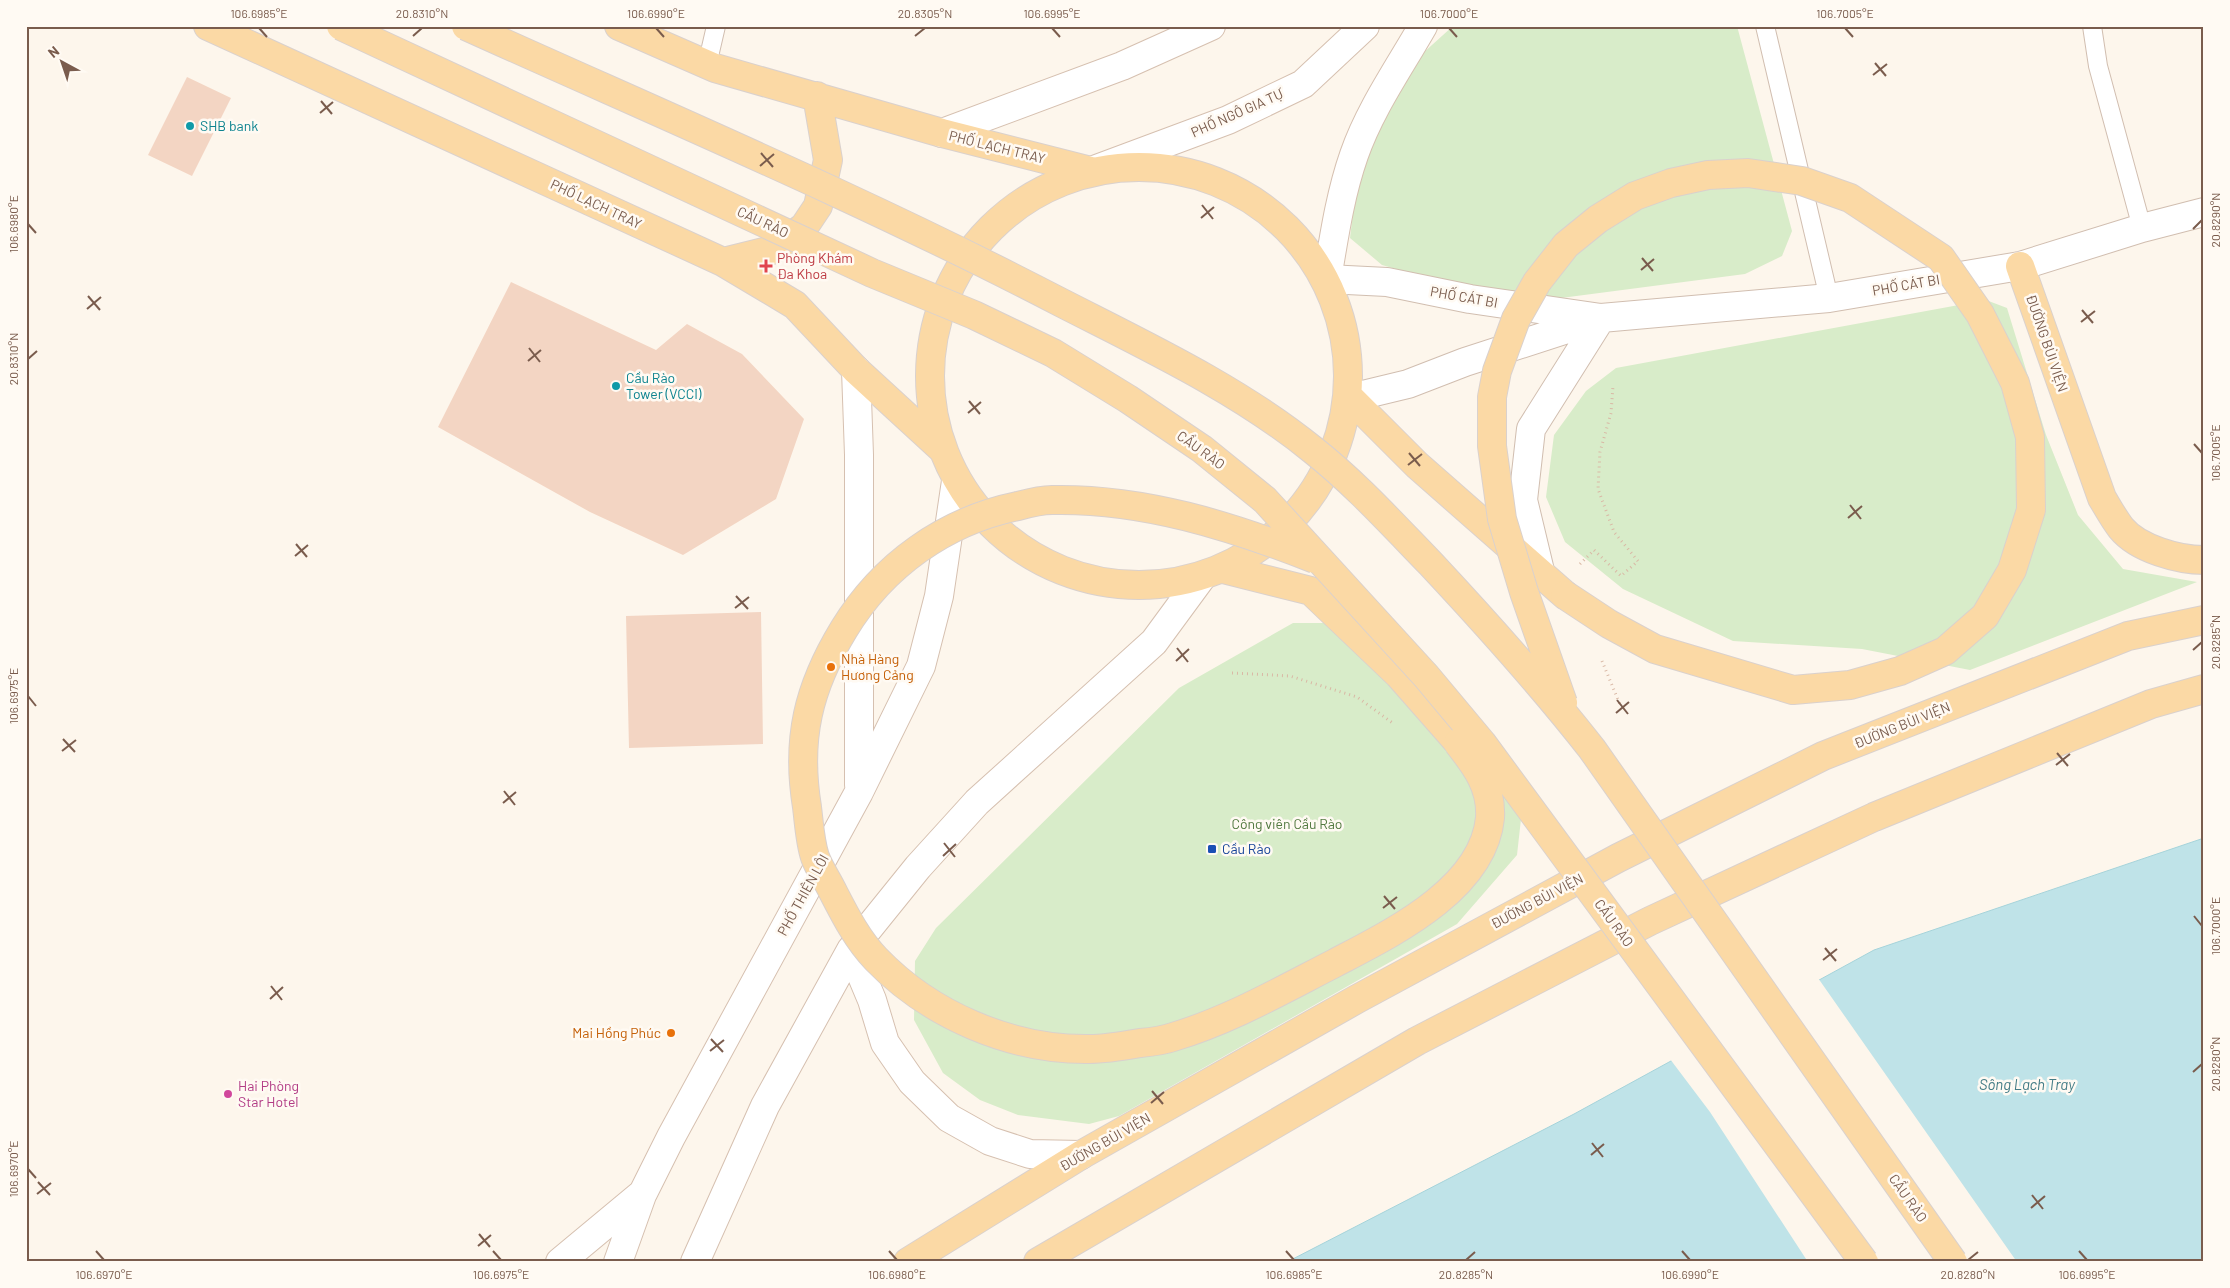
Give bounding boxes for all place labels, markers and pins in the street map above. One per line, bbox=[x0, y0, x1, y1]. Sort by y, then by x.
place label: SHB bank bbox=[200, 117, 258, 134]
marker: SHB bank bbox=[184, 120, 196, 132]
place label: Phòng Khám Đa Khoa bbox=[777, 249, 853, 282]
marker: Phòng Khám Đa Khoa bbox=[759, 259, 773, 273]
place label: Cầu Rào Tower (VCCI) bbox=[626, 369, 702, 402]
marker: Cầu Rào Tower (VCCI) bbox=[610, 380, 622, 392]
place label: Nhà Hàng Hương Cảng bbox=[841, 650, 914, 683]
marker: Nhà Hàng Hương Cảng bbox=[825, 661, 837, 673]
place label: Cầu Rào bbox=[1222, 840, 1271, 857]
marker: Cầu Rào bbox=[1206, 843, 1218, 855]
place label: Mai Hồng Phúc bbox=[572, 1024, 661, 1041]
marker: Mai Hồng Phúc bbox=[665, 1027, 677, 1039]
place label: Hai Phòng Star Hotel bbox=[238, 1077, 299, 1110]
marker: Hai Phòng Star Hotel bbox=[222, 1088, 234, 1100]

